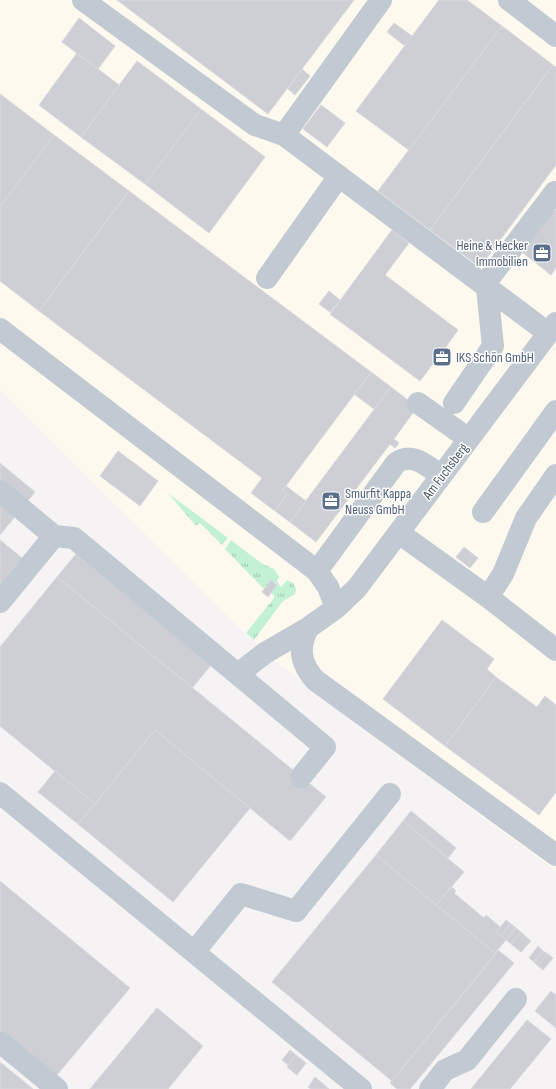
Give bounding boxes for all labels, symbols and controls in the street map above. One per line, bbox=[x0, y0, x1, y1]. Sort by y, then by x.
place label: Heine & Hecker Immobilien bbox=[456, 237, 528, 270]
office icon: Heine & Hecker Immobilien bbox=[531, 242, 553, 264]
office icon: IKS Schön GmbH bbox=[431, 346, 453, 368]
place label: IKS Schön GmbH bbox=[456, 349, 534, 366]
street label: Am Fuchsberg bbox=[418, 440, 472, 504]
place label: Smurfit Kappa Neuss GmbH bbox=[345, 485, 411, 518]
office icon: Smurfit Kappa Neuss GmbH bbox=[320, 490, 342, 512]

